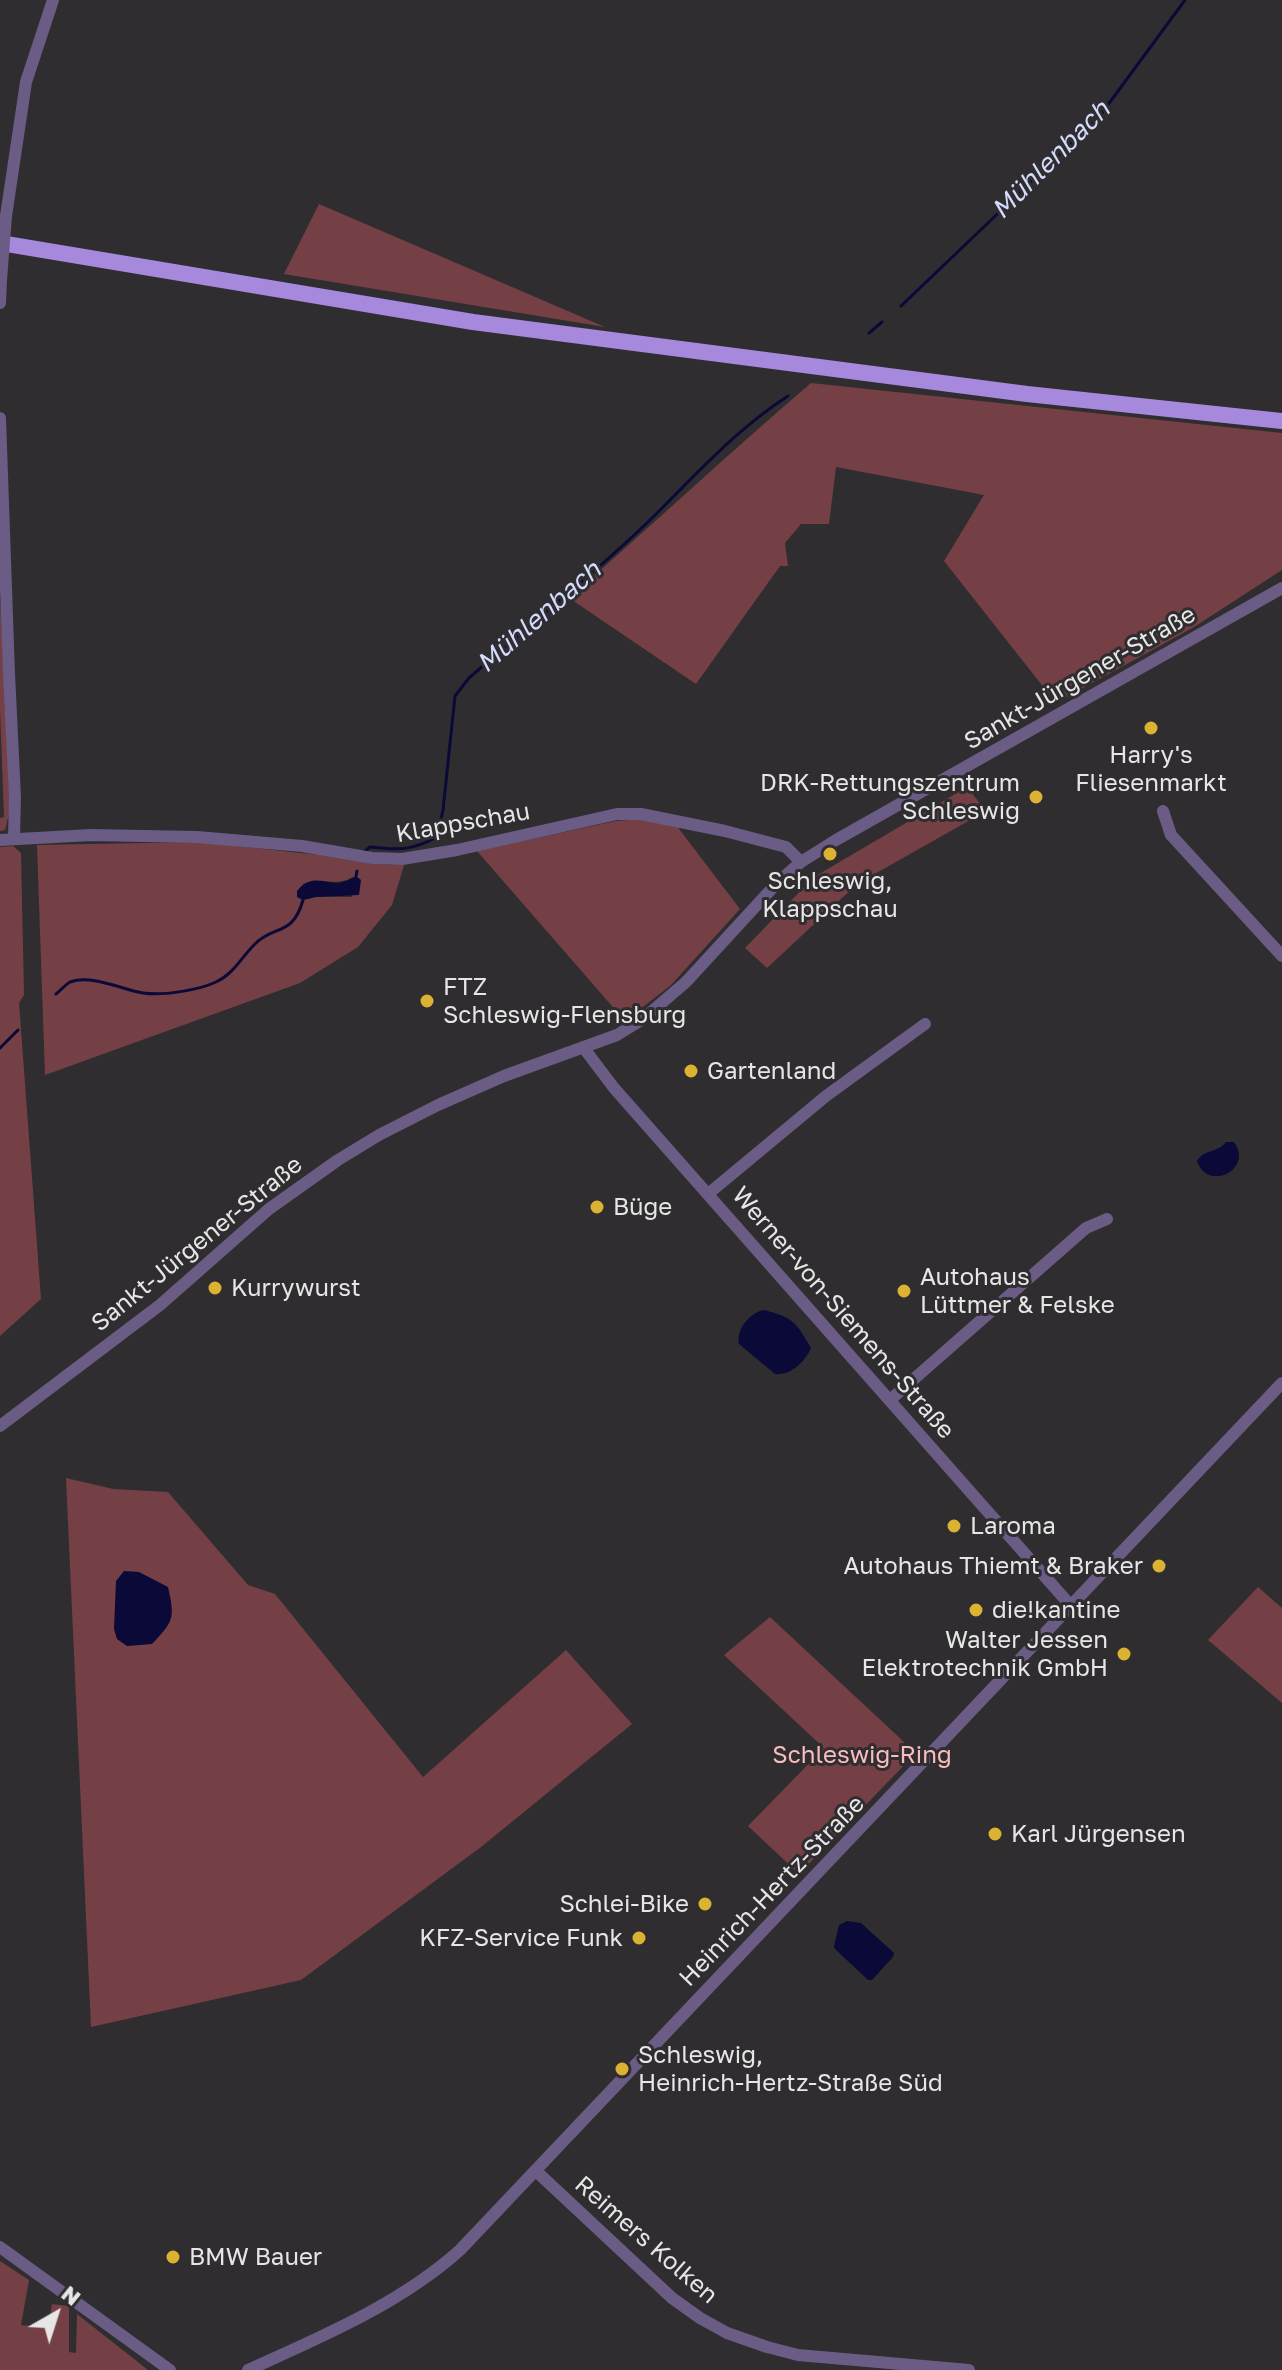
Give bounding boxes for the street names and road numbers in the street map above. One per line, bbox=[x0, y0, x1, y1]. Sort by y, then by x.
street label: Sankt-Jürgener-Straße bbox=[959, 600, 1201, 756]
street label: Klappschau bbox=[394, 797, 532, 849]
street label: Sankt-Jürgener-Straße bbox=[86, 1150, 308, 1338]
street label: Werner-von-Siemens-Straße bbox=[726, 1181, 960, 1445]
street label: Heinrich-Hertz-Straße bbox=[673, 1790, 871, 1992]
street label: Reimers Kolken bbox=[569, 2170, 723, 2310]

